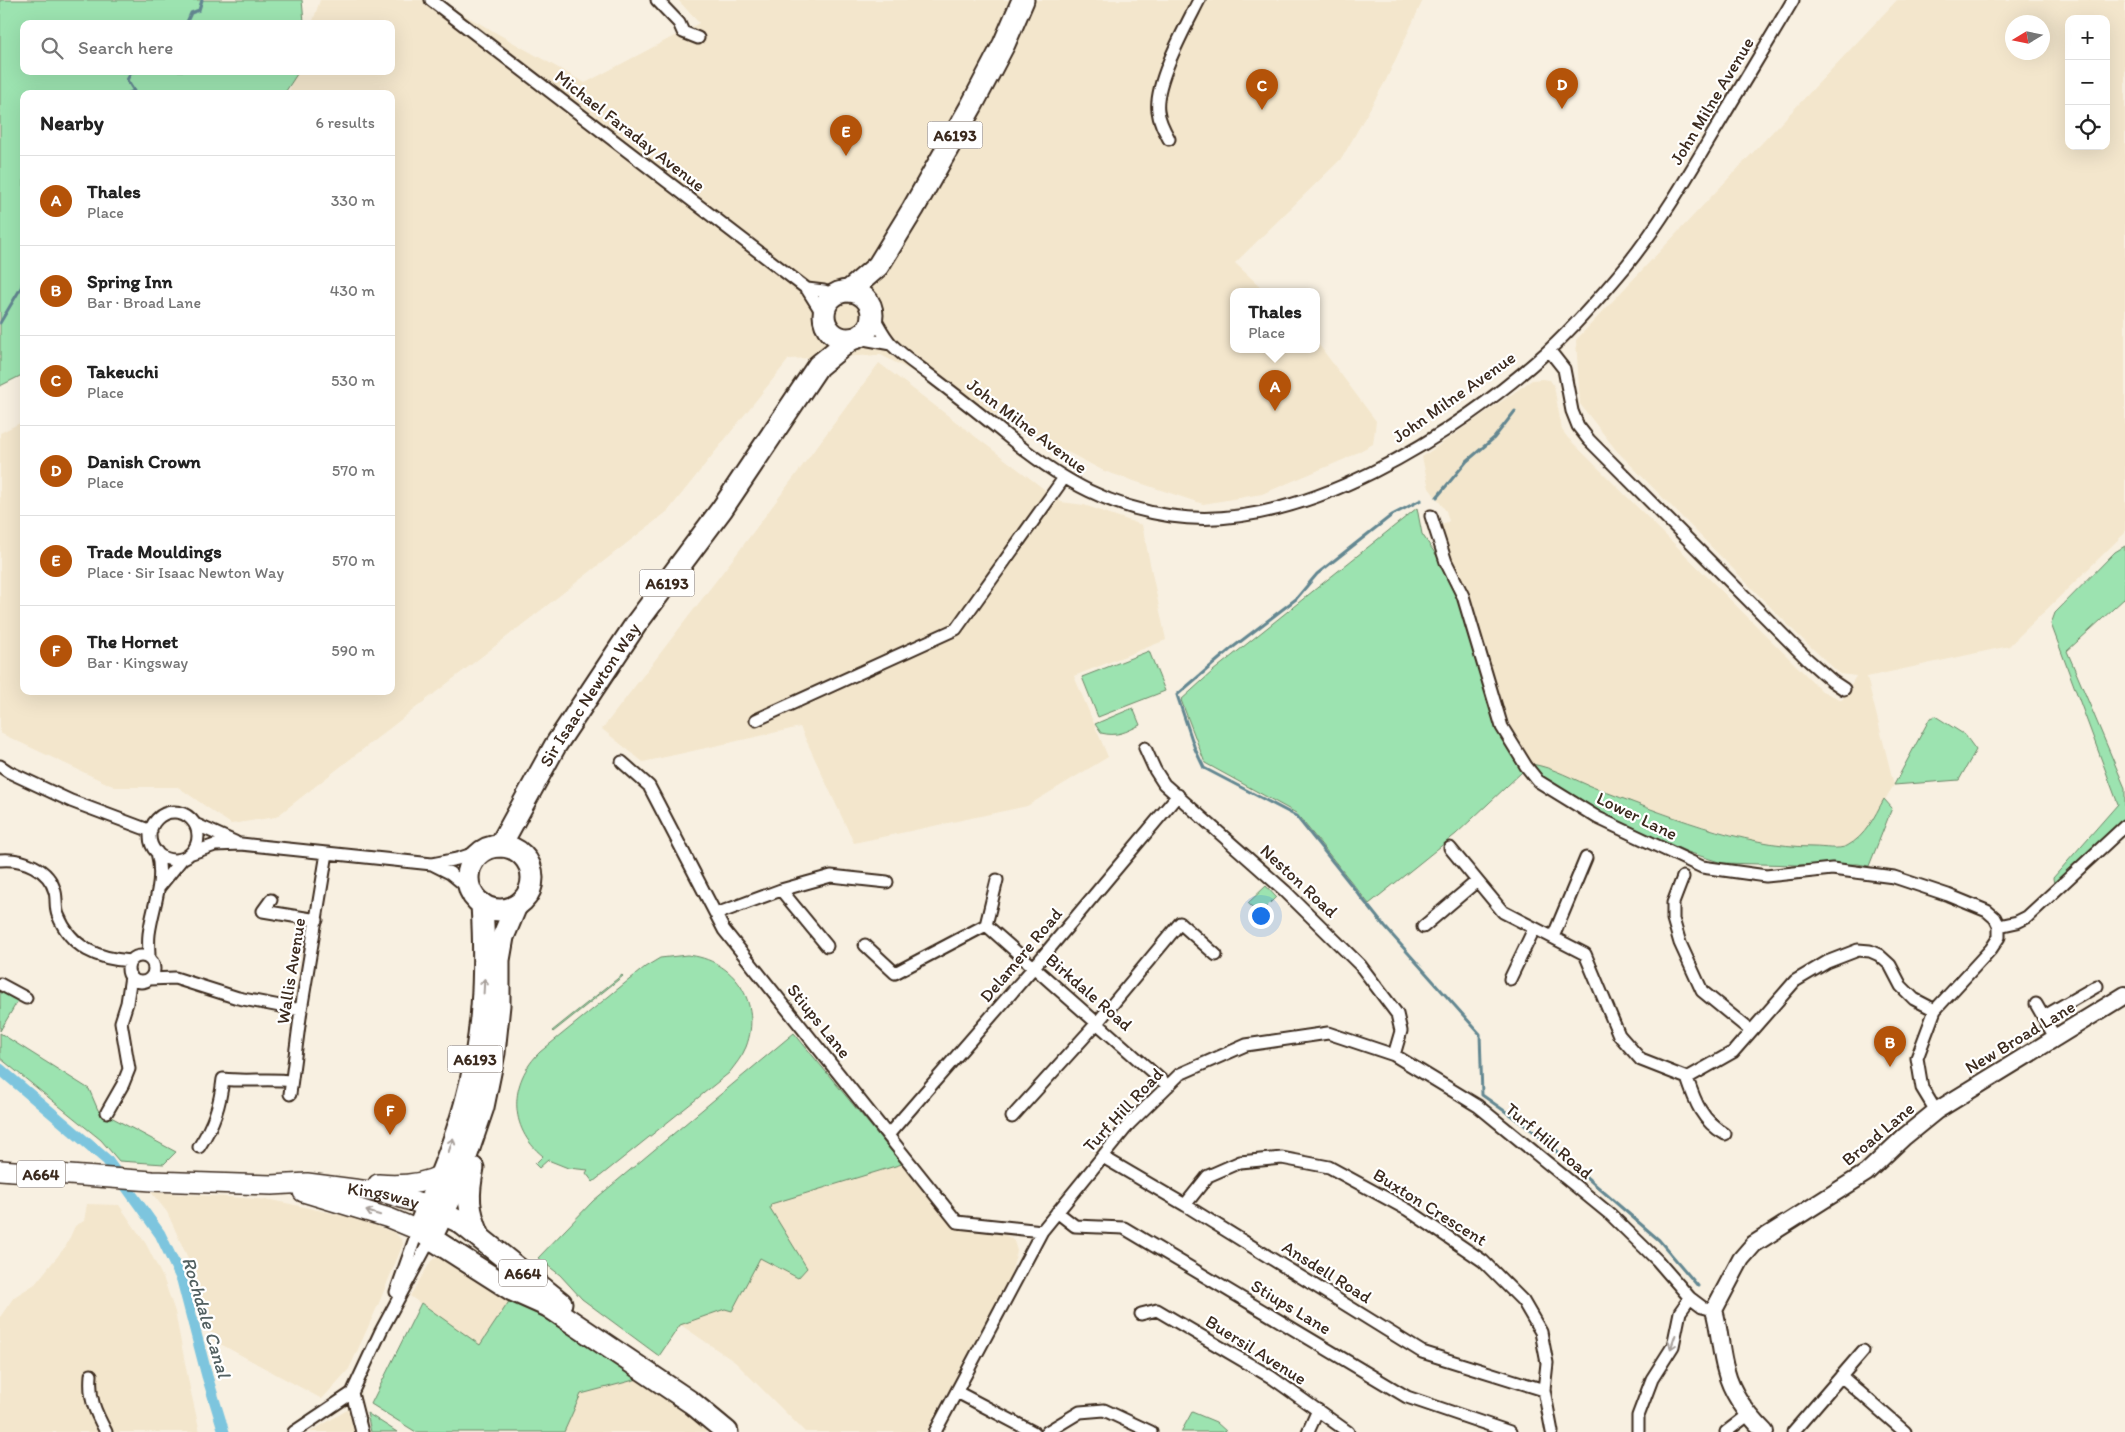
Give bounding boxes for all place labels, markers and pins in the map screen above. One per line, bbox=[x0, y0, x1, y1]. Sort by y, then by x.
pin: D bbox=[1546, 68, 1578, 109]
pin: C bbox=[1246, 69, 1278, 110]
pin: E bbox=[830, 115, 862, 156]
pin: A bbox=[1259, 370, 1291, 411]
pin: B bbox=[1874, 1026, 1906, 1067]
pin: F bbox=[374, 1094, 406, 1135]

